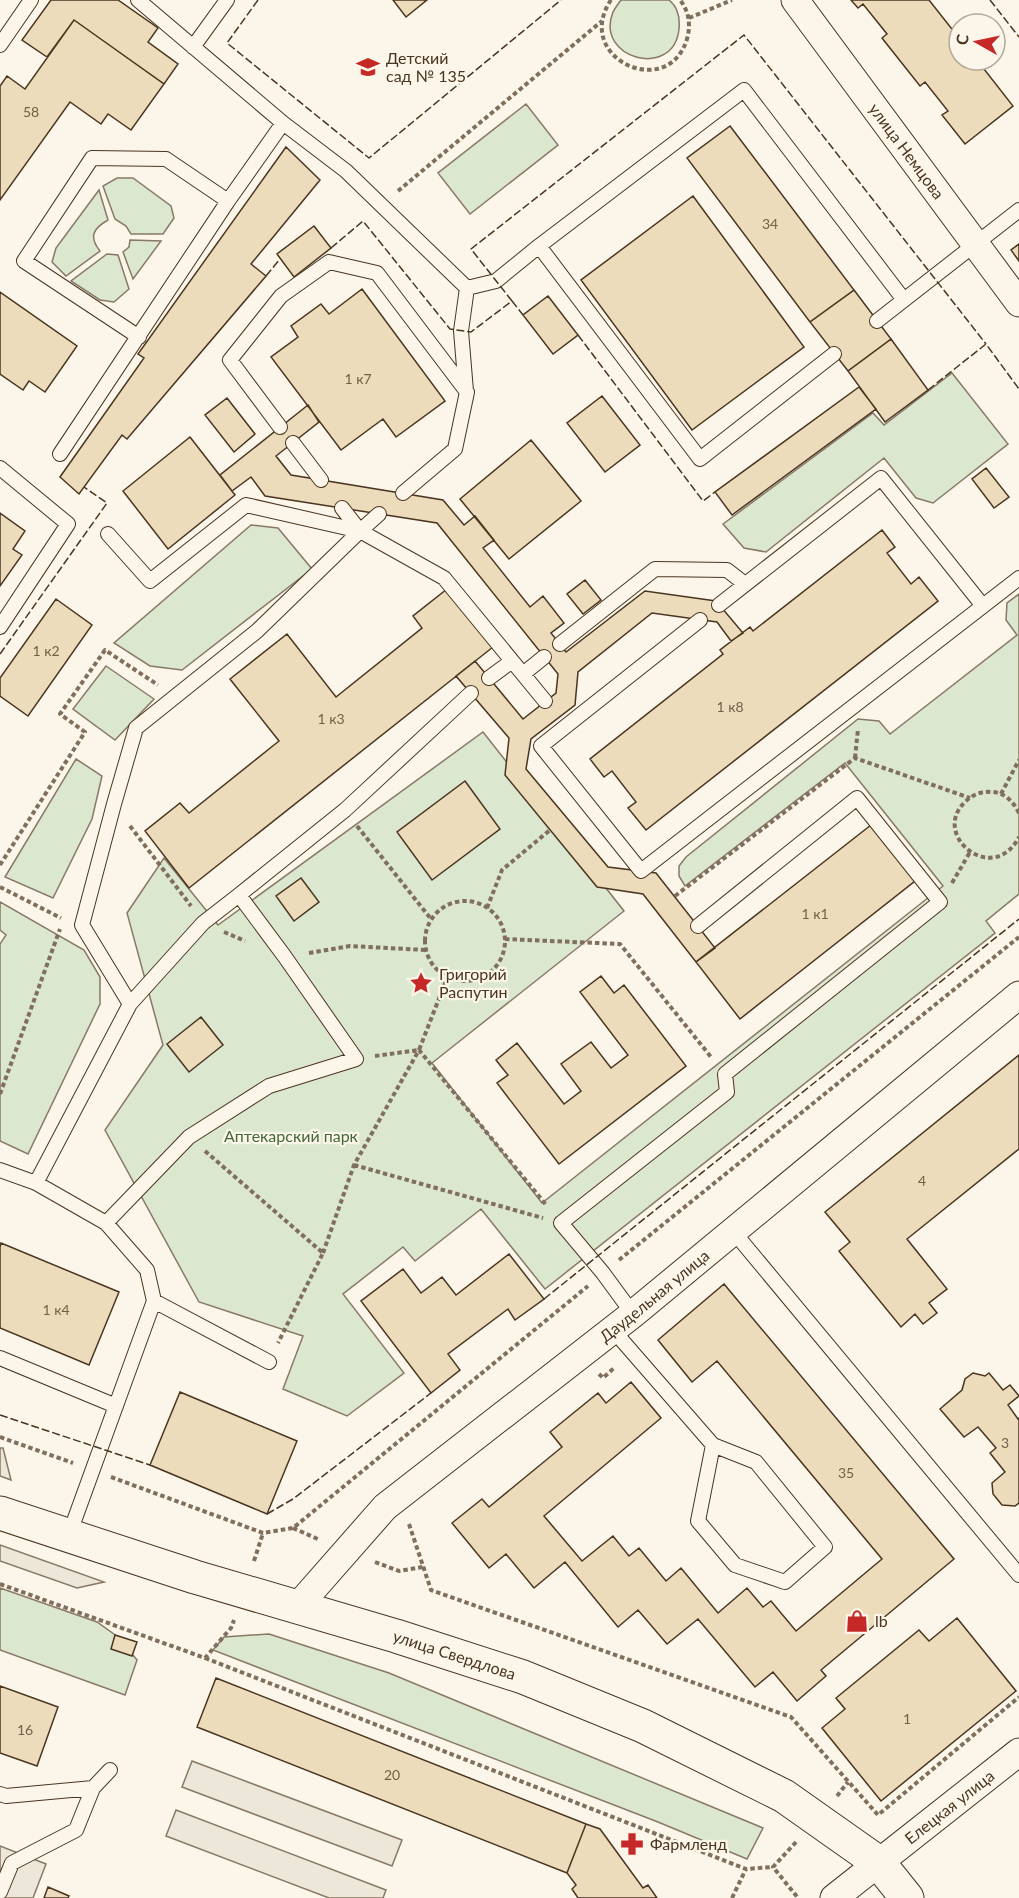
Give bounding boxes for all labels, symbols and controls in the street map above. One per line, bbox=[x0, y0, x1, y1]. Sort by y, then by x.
north arrow bbox=[947, 12, 1007, 72]
text: С bbox=[951, 32, 972, 46]
place label: Детский сад № 135 bbox=[386, 48, 466, 85]
school or university icon: Детский сад № 135 bbox=[355, 54, 381, 80]
street label: улица Немцова bbox=[866, 99, 949, 202]
house number: 58 bbox=[23, 103, 39, 120]
house number: 34 bbox=[762, 215, 778, 232]
house number: 1 к7 bbox=[344, 370, 372, 387]
house number: 1 к2 bbox=[32, 642, 60, 659]
house number: 1 к8 bbox=[716, 698, 744, 715]
house number: 1 к3 bbox=[317, 710, 345, 727]
house number: 1 к1 bbox=[801, 905, 829, 922]
place label: Григорий Распутин bbox=[439, 964, 508, 1001]
place icon: Григорий Распутин bbox=[408, 970, 434, 996]
park label: Аптекарский парк bbox=[224, 1126, 359, 1145]
house number: 4 bbox=[918, 1172, 926, 1189]
street label: Даудельная улица bbox=[595, 1245, 713, 1346]
house number: 1 к4 bbox=[42, 1301, 70, 1318]
house number: 3 bbox=[1001, 1434, 1009, 1451]
house number: 35 bbox=[838, 1464, 854, 1481]
shop icon: lb bbox=[844, 1608, 870, 1634]
place label: lb bbox=[875, 1611, 888, 1630]
street label: улица Свердлова bbox=[391, 1626, 518, 1683]
house number: 1 bbox=[903, 1710, 911, 1727]
house number: 16 bbox=[17, 1721, 33, 1738]
street label: Елецкая улица bbox=[901, 1765, 998, 1848]
house number: 20 bbox=[384, 1766, 400, 1783]
pharmacy icon: Фармленд bbox=[619, 1831, 645, 1857]
place label: Фармленд bbox=[650, 1834, 727, 1853]

